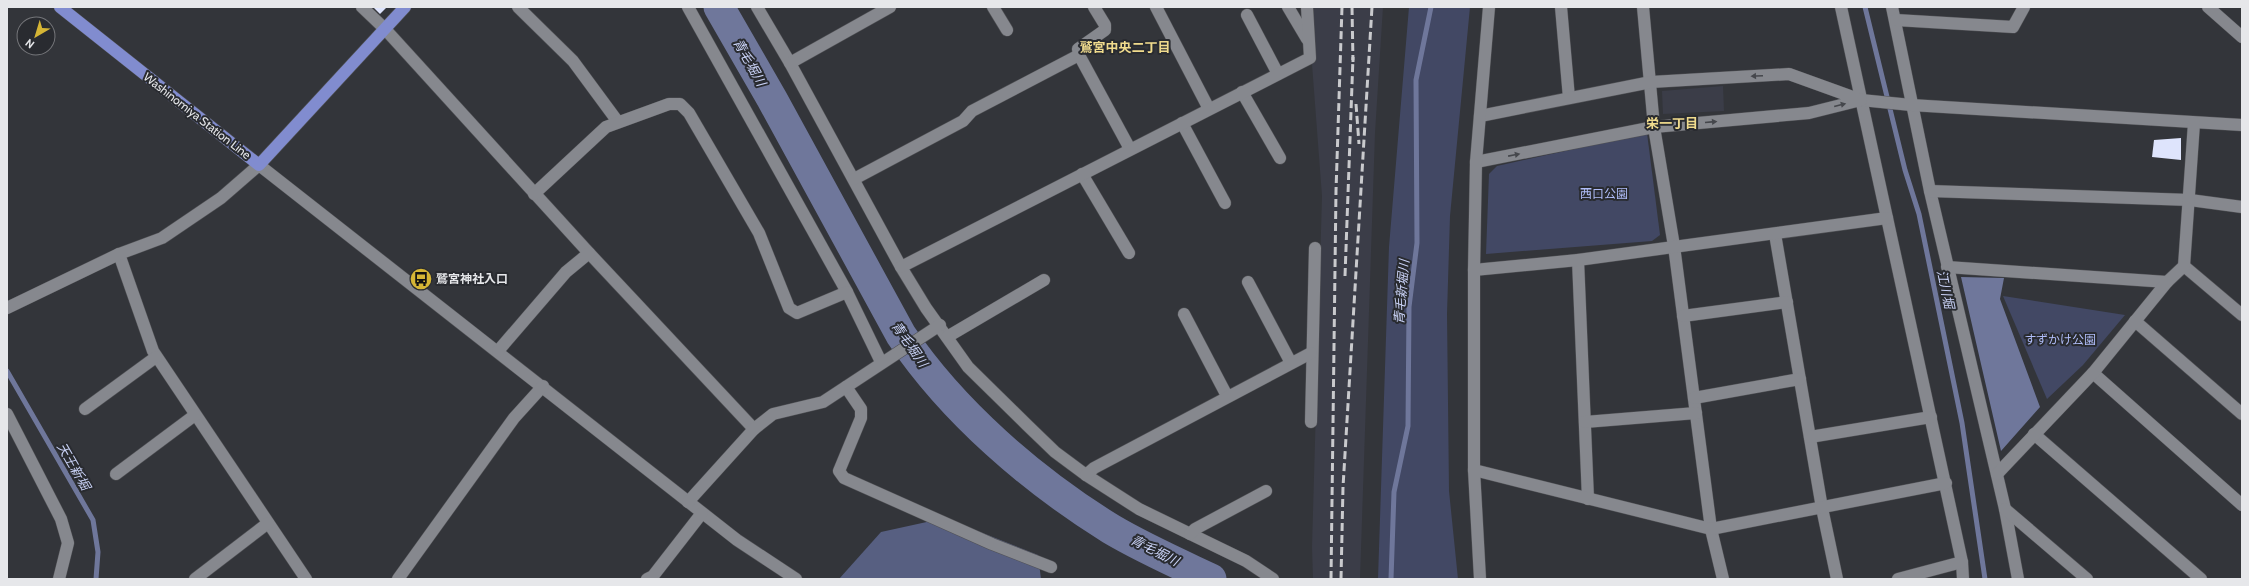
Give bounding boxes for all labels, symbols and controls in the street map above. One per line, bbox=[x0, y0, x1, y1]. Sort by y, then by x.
north arrow bbox=[16, 16, 56, 56]
water label: 青毛堀川 bbox=[730, 35, 771, 90]
text: N bbox=[22, 36, 37, 52]
district label: 鷲宮中央二丁目 bbox=[1079, 39, 1171, 55]
street label: Washinomiya Station Line bbox=[141, 69, 254, 162]
one-way arrow bbox=[1750, 73, 1763, 79]
one-way arrow bbox=[1833, 102, 1846, 108]
district label: 栄一丁目 bbox=[1646, 115, 1698, 131]
one-way arrow bbox=[1705, 119, 1717, 126]
one-way arrow bbox=[1508, 151, 1520, 157]
park label: 西口公園 bbox=[1580, 186, 1628, 201]
water label: 青毛新堀川 bbox=[1390, 257, 1412, 325]
bus stop icon: 鷲宮神社入口 bbox=[408, 266, 434, 292]
water label: 江川堀 bbox=[1934, 268, 1958, 312]
place label: 鷲宮神社入口 bbox=[436, 271, 508, 286]
water label: 青毛堀川 bbox=[889, 318, 933, 372]
park label: すずかけ公園 bbox=[2024, 332, 2096, 347]
water label: 天王新堀 bbox=[54, 439, 95, 494]
water label: 青毛堀川 bbox=[1128, 531, 1184, 570]

